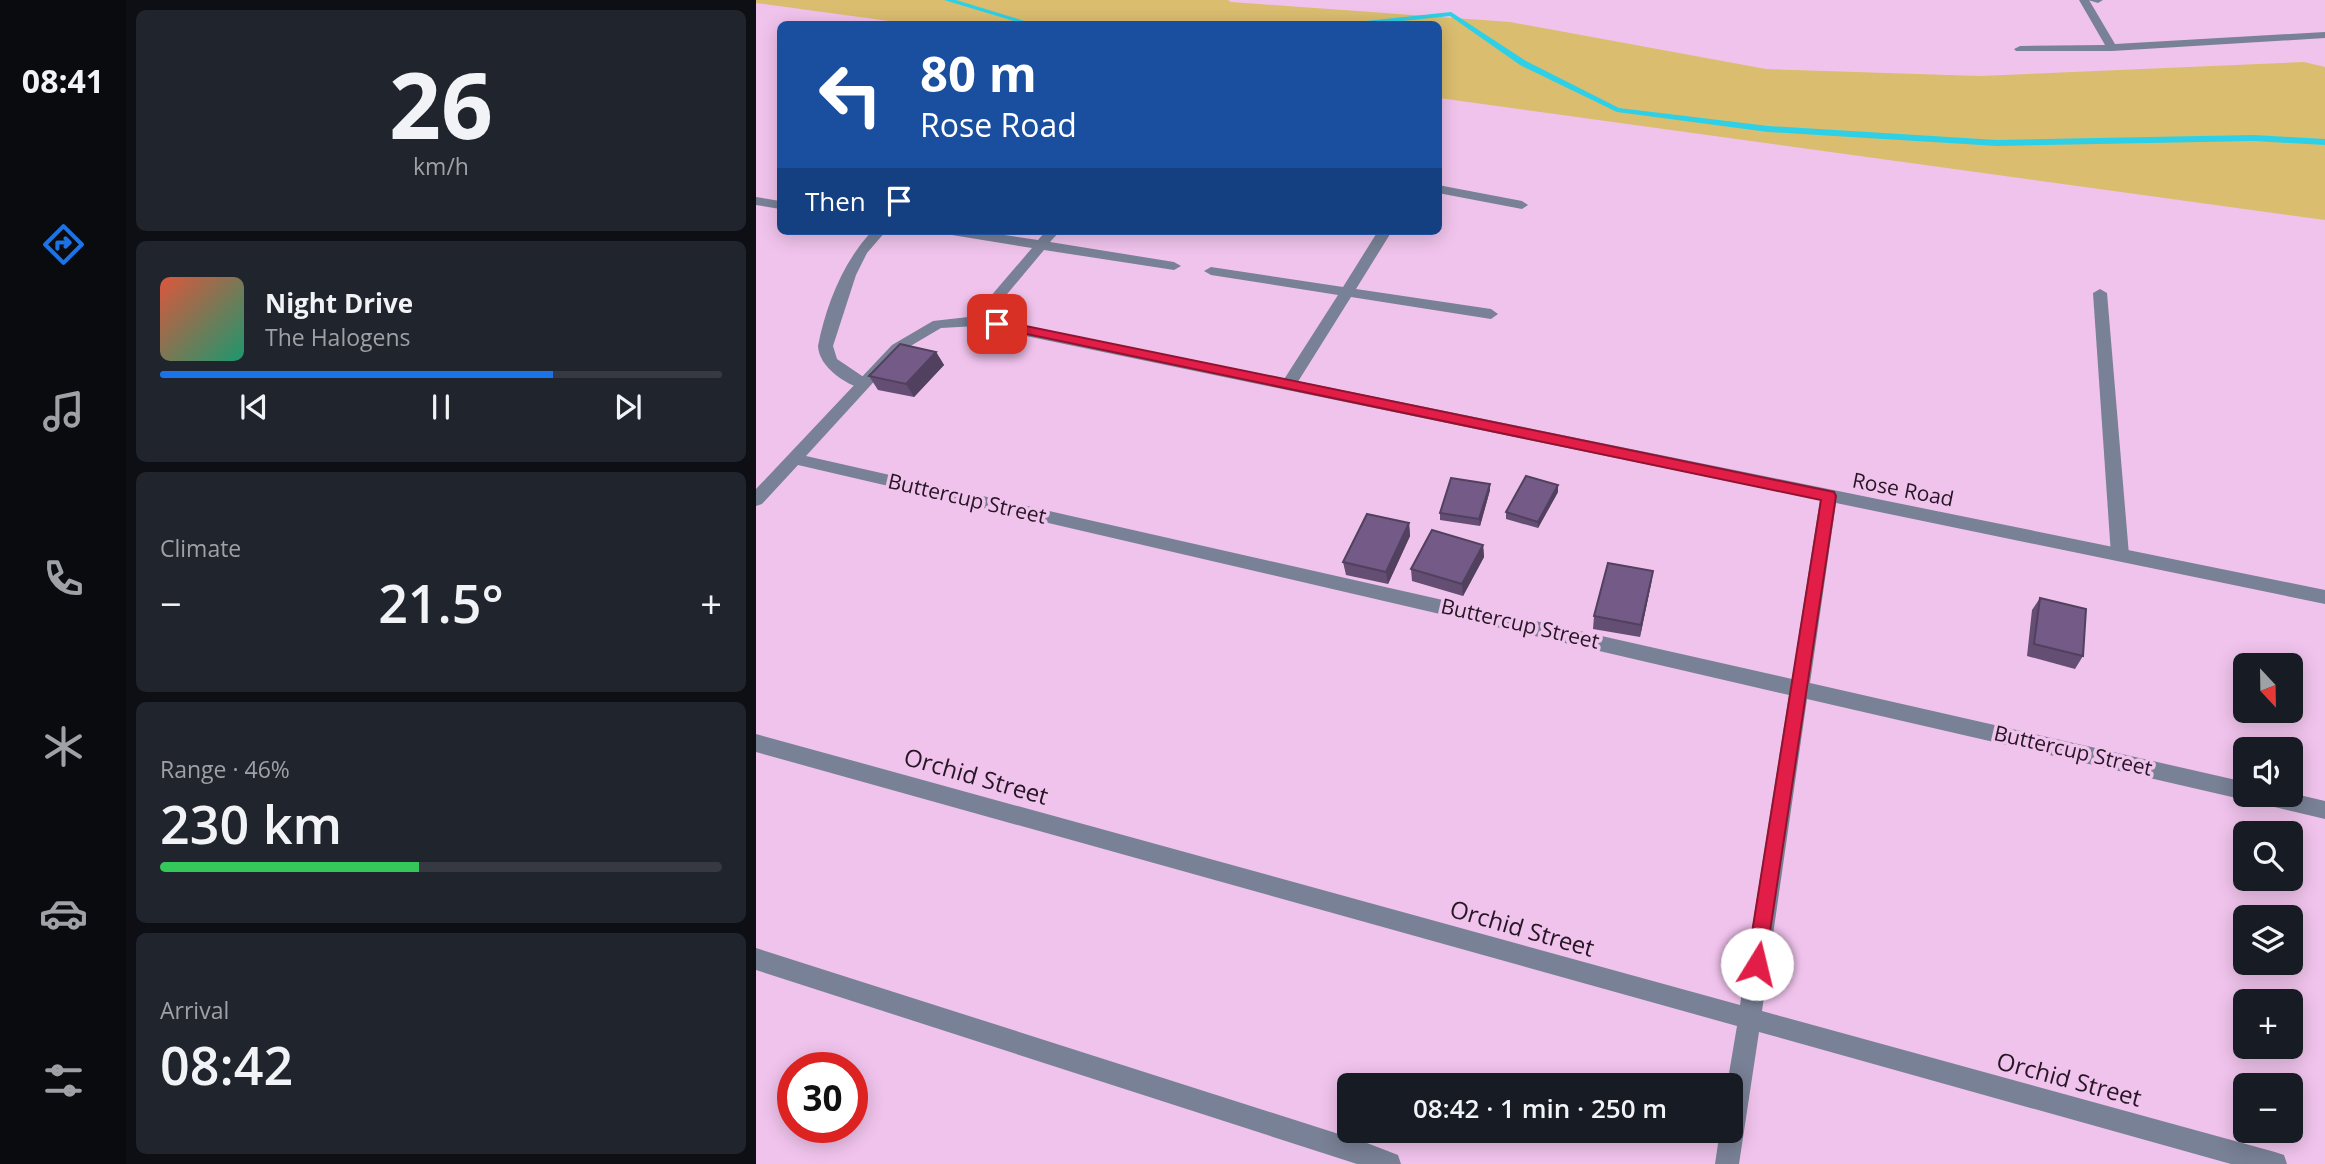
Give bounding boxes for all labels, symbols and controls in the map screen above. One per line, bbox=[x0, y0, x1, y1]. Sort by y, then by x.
text: 80 m bbox=[920, 40, 1037, 106]
text: 26 bbox=[389, 42, 493, 166]
icon: left bbox=[805, 49, 896, 140]
text: 08:41 bbox=[22, 59, 104, 102]
text: Rose Road bbox=[920, 103, 1077, 146]
text: km/h bbox=[413, 150, 469, 182]
icon: arrive bbox=[880, 182, 918, 220]
text: Then bbox=[805, 183, 866, 219]
icon: directions bbox=[39, 220, 88, 269]
text: Night Drive bbox=[265, 285, 413, 321]
pin bbox=[967, 294, 1027, 354]
icon: arrive bbox=[978, 305, 1016, 343]
text: The Halogens bbox=[265, 321, 411, 353]
icon: music bbox=[39, 387, 88, 436]
icon: previous bbox=[235, 388, 273, 426]
icon: pause bbox=[422, 388, 460, 426]
icon: next bbox=[609, 388, 647, 426]
street label: Rose Road bbox=[1850, 465, 1956, 513]
street label: Buttercup Street bbox=[885, 466, 1049, 530]
text: Climate bbox=[160, 532, 241, 564]
icon: phone bbox=[39, 554, 88, 603]
text: 21.5° bbox=[378, 567, 504, 638]
text: − bbox=[160, 577, 182, 629]
text: + bbox=[700, 577, 722, 629]
street label: Buttercup Street bbox=[1438, 591, 1602, 655]
north arrow bbox=[2233, 653, 2303, 723]
map controls bbox=[2233, 653, 2303, 1143]
street label: Buttercup Street bbox=[1991, 718, 2155, 782]
icon: climate bbox=[39, 722, 88, 771]
button: sound bbox=[2233, 737, 2303, 807]
street label: Orchid Street bbox=[900, 739, 1052, 812]
text: Range · 46% bbox=[160, 753, 290, 785]
text: 230 km bbox=[160, 788, 342, 859]
button: search bbox=[2233, 821, 2303, 891]
icon: car bbox=[39, 889, 88, 938]
street label: Orchid Street bbox=[1446, 891, 1598, 964]
button: layers bbox=[2233, 905, 2303, 975]
position arrow bbox=[1720, 927, 1794, 1001]
button: + bbox=[2233, 989, 2303, 1059]
text: Arrival bbox=[160, 994, 229, 1026]
text: 08:42 bbox=[160, 1029, 293, 1100]
street label: Orchid Street bbox=[1993, 1043, 2145, 1114]
speed limit sign: 30 bbox=[777, 1052, 868, 1143]
icon: filters bbox=[39, 1056, 88, 1105]
button: − bbox=[2233, 1073, 2303, 1143]
text: 08:42 · 1 min · 250 m bbox=[1413, 1090, 1667, 1126]

